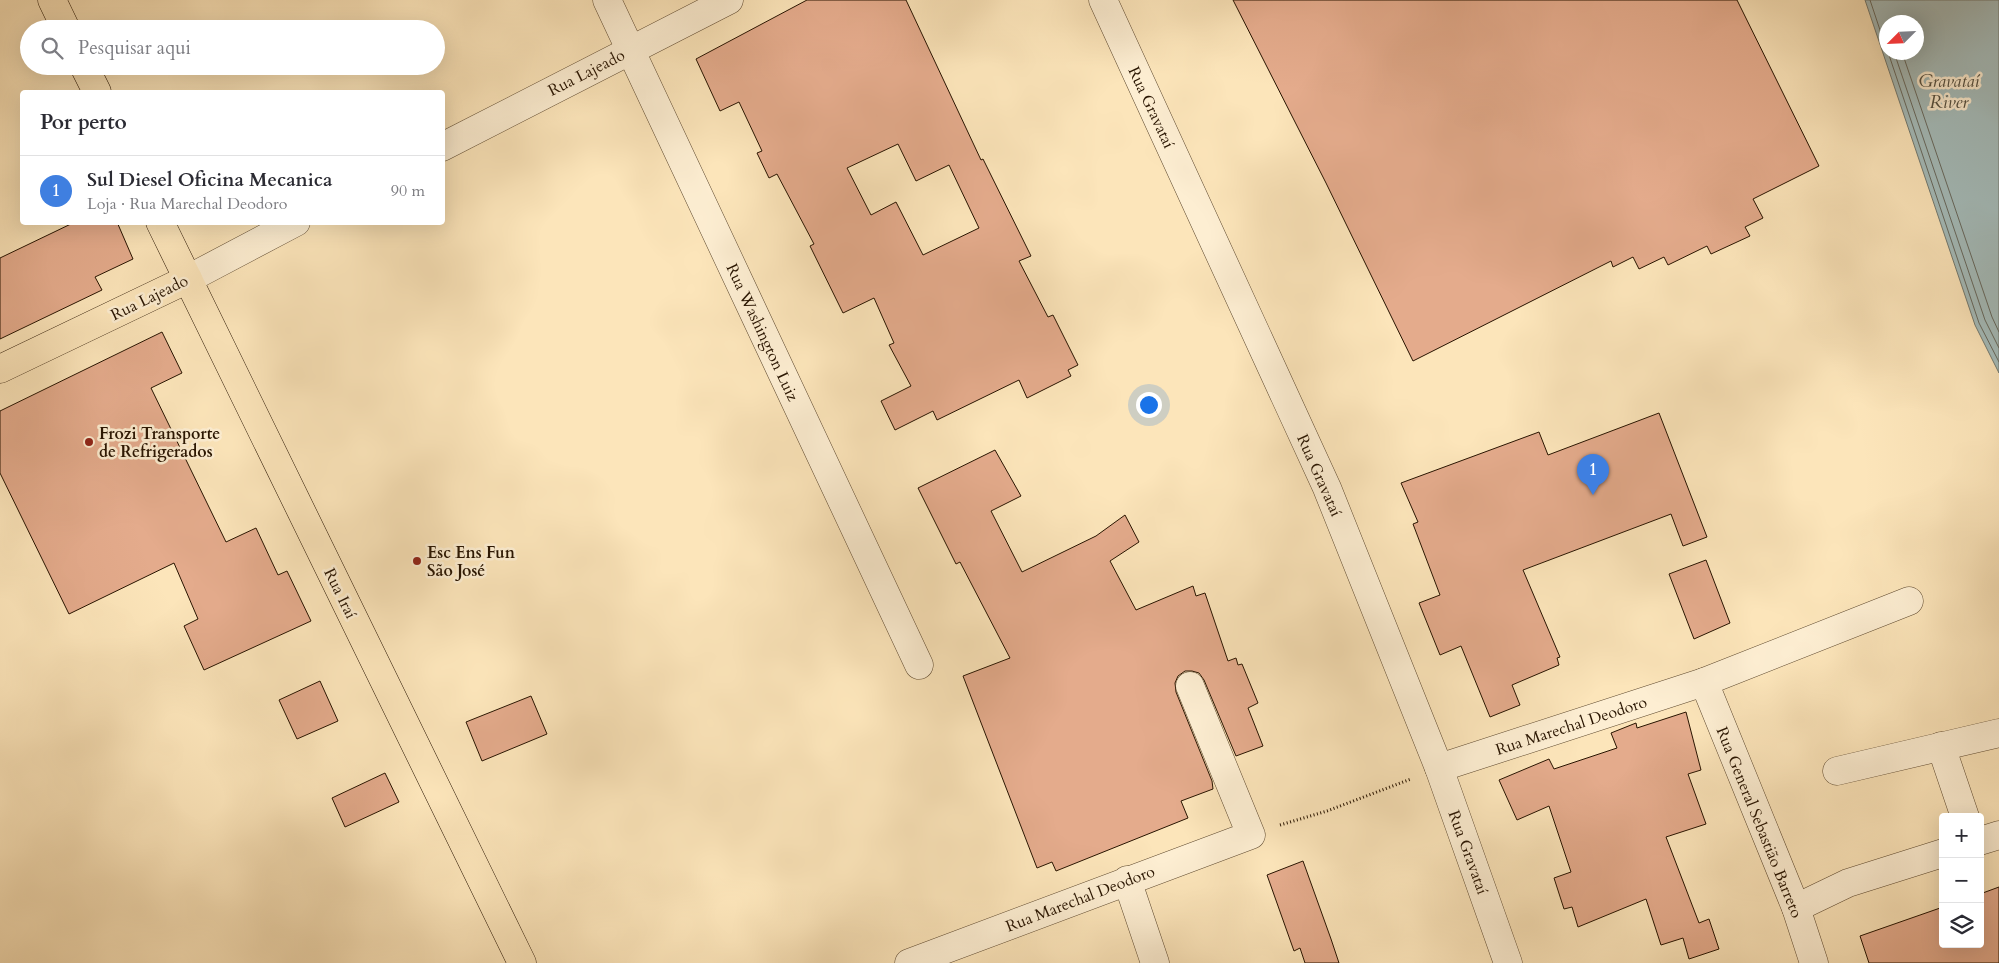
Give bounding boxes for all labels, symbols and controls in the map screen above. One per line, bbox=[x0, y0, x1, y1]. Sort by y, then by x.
north arrow bbox=[1879, 15, 1924, 60]
search box bbox=[20, 20, 445, 75]
icon: search bbox=[38, 34, 66, 62]
text: Pesquisar aqui bbox=[78, 35, 191, 61]
street label: Rua Lajeado bbox=[544, 44, 629, 102]
street label: Rua Gravataí bbox=[1123, 63, 1180, 152]
water label: Gravataí River bbox=[1919, 69, 1981, 115]
text: Por perto bbox=[40, 108, 127, 137]
text: Sul Diesel Oficina Mecanica bbox=[87, 167, 332, 193]
text: 1 bbox=[52, 180, 60, 202]
text: 90 m bbox=[391, 180, 425, 202]
text: Loja · Rua Marechal Deodoro bbox=[87, 193, 288, 215]
street label: Rua Washington Luiz bbox=[721, 260, 804, 405]
street label: Rua Lajeado bbox=[107, 270, 192, 326]
your location bbox=[1136, 392, 1162, 418]
place label: Frozi Transporte de Refrigerados bbox=[99, 423, 220, 463]
street label: Rua Gravataí bbox=[1291, 431, 1347, 521]
marker: Frozi Transporte de Refrigerados bbox=[83, 436, 95, 448]
pin: 1 bbox=[1577, 454, 1609, 495]
place label: Esc Ens Fun São José bbox=[427, 542, 516, 582]
marker: Esc Ens Fun São José bbox=[411, 555, 423, 567]
street label: Rua Iraí bbox=[318, 564, 362, 623]
street label: Rua Marechal Deodoro bbox=[1493, 691, 1650, 761]
street label: Rua General Sebastião Barreto bbox=[1711, 723, 1808, 922]
street label: Rua Gravataí bbox=[1443, 807, 1494, 898]
map controls bbox=[1939, 813, 1984, 948]
button: + bbox=[1939, 813, 1984, 858]
button: − bbox=[1939, 858, 1984, 903]
street label: Rua Marechal Deodoro bbox=[1003, 860, 1158, 938]
button: layers bbox=[1939, 903, 1984, 948]

